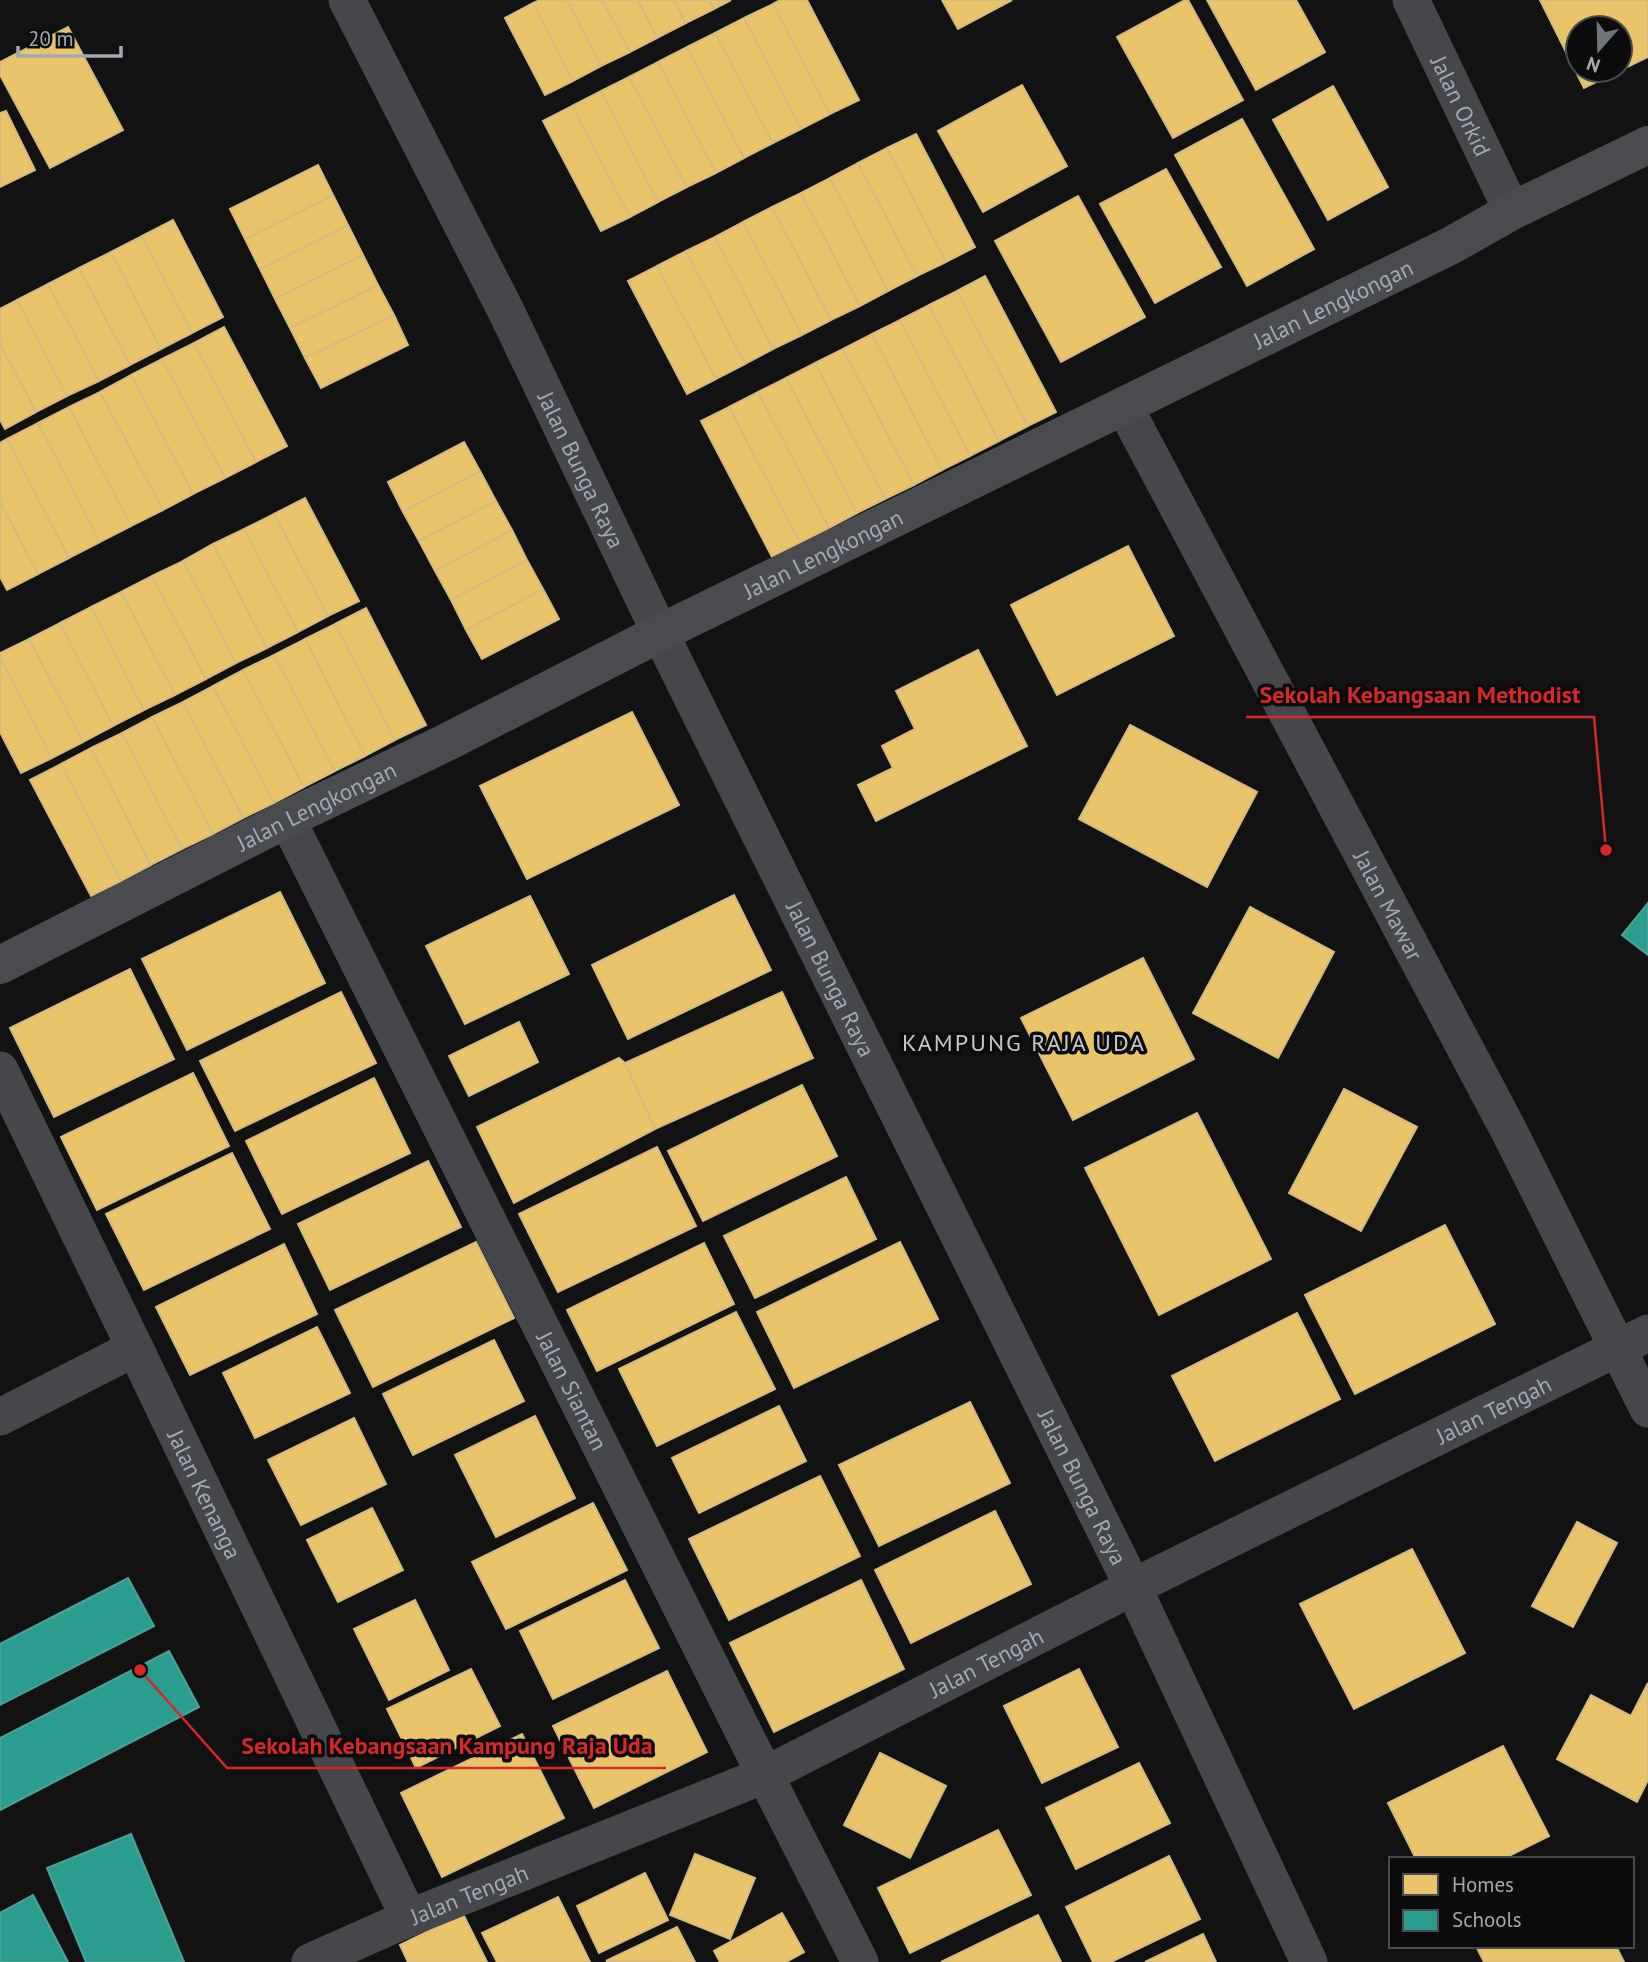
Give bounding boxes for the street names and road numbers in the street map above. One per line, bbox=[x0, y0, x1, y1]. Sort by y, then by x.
street label: Jalan Orkid bbox=[1425, 50, 1498, 161]
street label: Jalan Lengkongan bbox=[1247, 252, 1417, 355]
street label: Jalan Bunga Raya bbox=[532, 385, 632, 553]
street label: Jalan Lengkongan bbox=[737, 502, 907, 605]
street label: Jalan Lengkongan bbox=[230, 754, 401, 857]
street label: Jalan Mawar bbox=[1347, 844, 1430, 965]
street label: Jalan Bunga Raya bbox=[780, 895, 882, 1061]
street label: Jalan Siantan bbox=[530, 1325, 615, 1455]
street label: Jalan Tengah bbox=[1430, 1369, 1556, 1450]
street label: Jalan Bunga Raya bbox=[1032, 1403, 1134, 1569]
street label: Jalan Kenanga bbox=[161, 1424, 249, 1563]
street label: Jalan Tengah bbox=[923, 1621, 1048, 1704]
street label: Jalan Tengah bbox=[405, 1857, 532, 1931]

